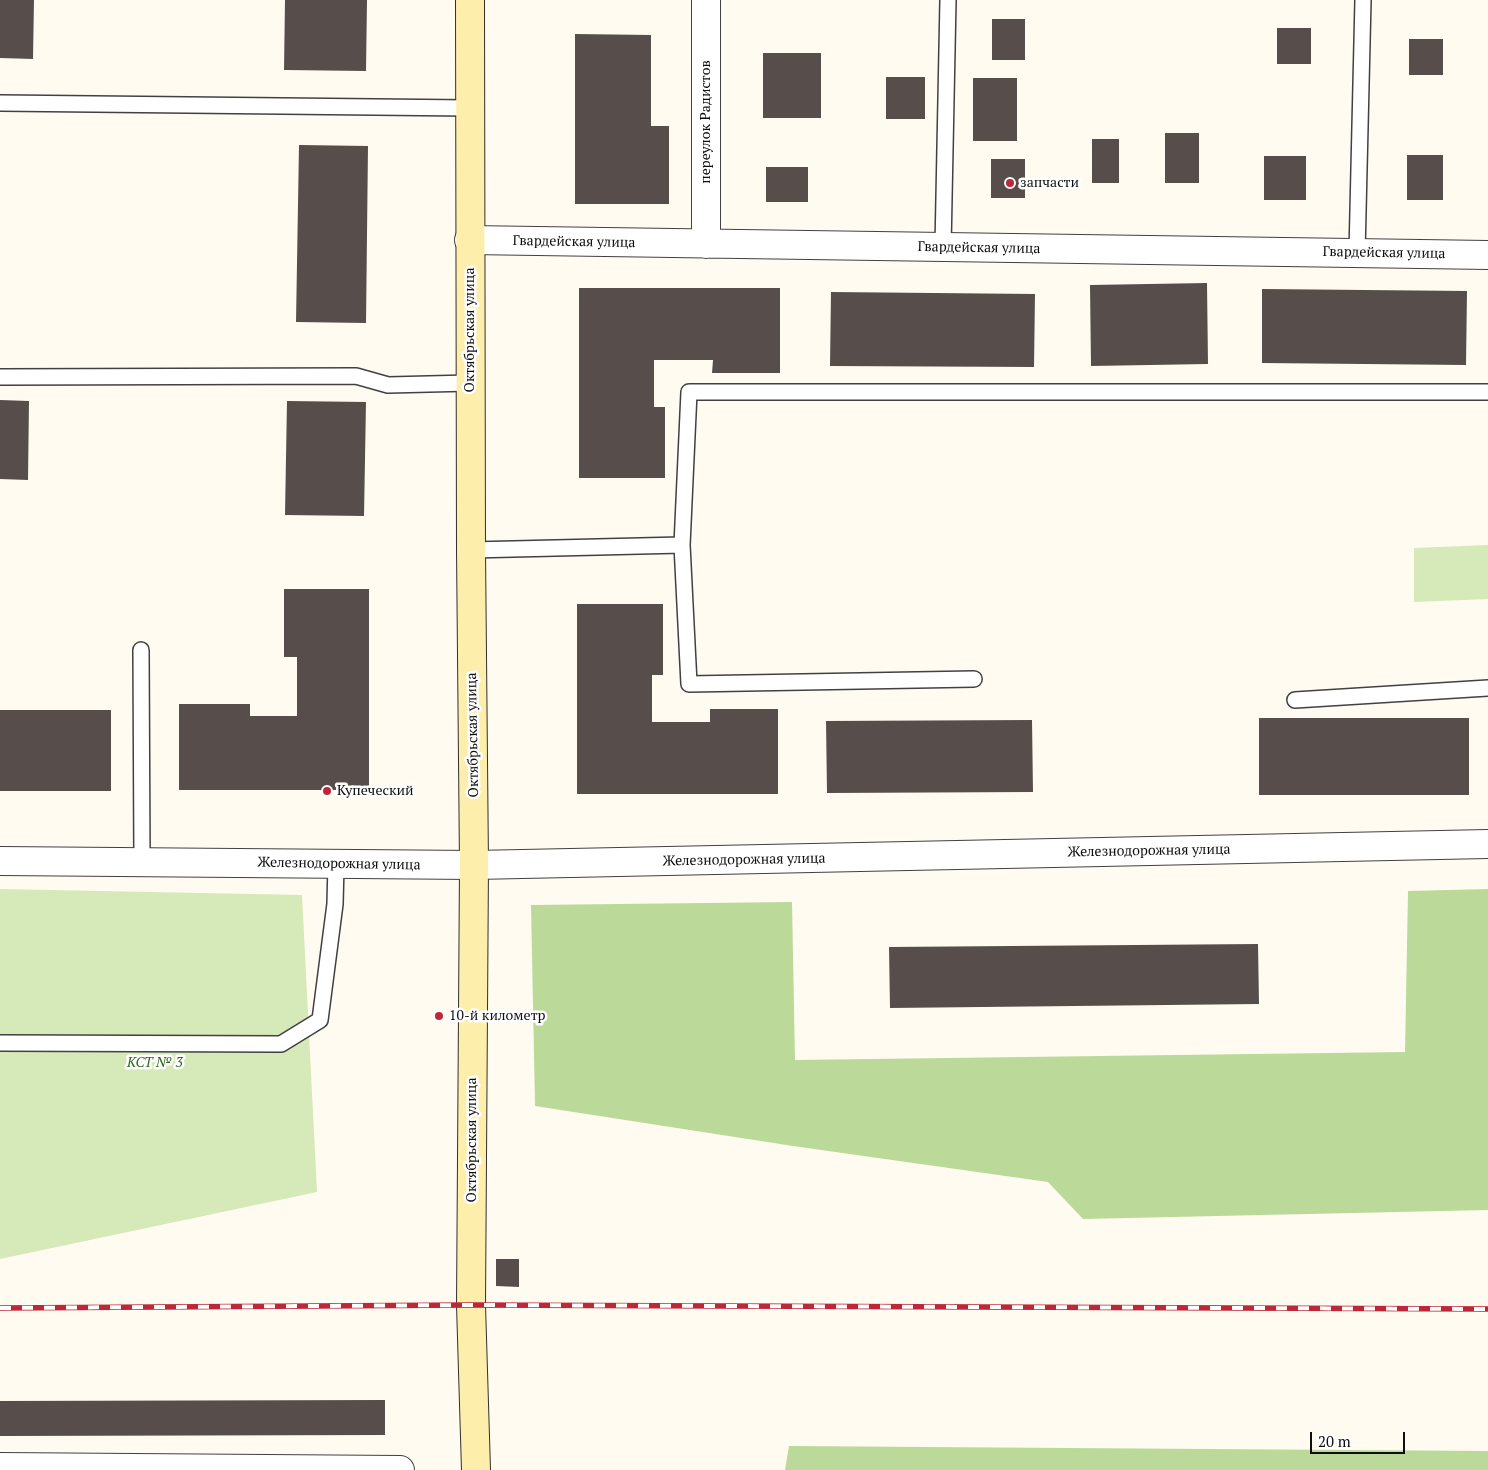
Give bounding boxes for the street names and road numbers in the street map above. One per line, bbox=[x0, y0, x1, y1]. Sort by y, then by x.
street label: переулок Радистов bbox=[698, 60, 714, 184]
street label: Гвардейская улица bbox=[512, 233, 636, 251]
street label: Гвардейская улица bbox=[917, 239, 1041, 257]
street label: Гвардейская улица bbox=[1322, 244, 1446, 262]
street label: Октябрьская улица bbox=[462, 268, 478, 392]
street label: Октябрьская улица bbox=[464, 672, 482, 798]
street label: Железнодорожная улица bbox=[1067, 841, 1231, 861]
street label: Железнодорожная улица bbox=[662, 850, 826, 870]
street label: Железнодорожная улица bbox=[257, 854, 421, 874]
street label: Октябрьская улица bbox=[464, 1078, 480, 1202]

